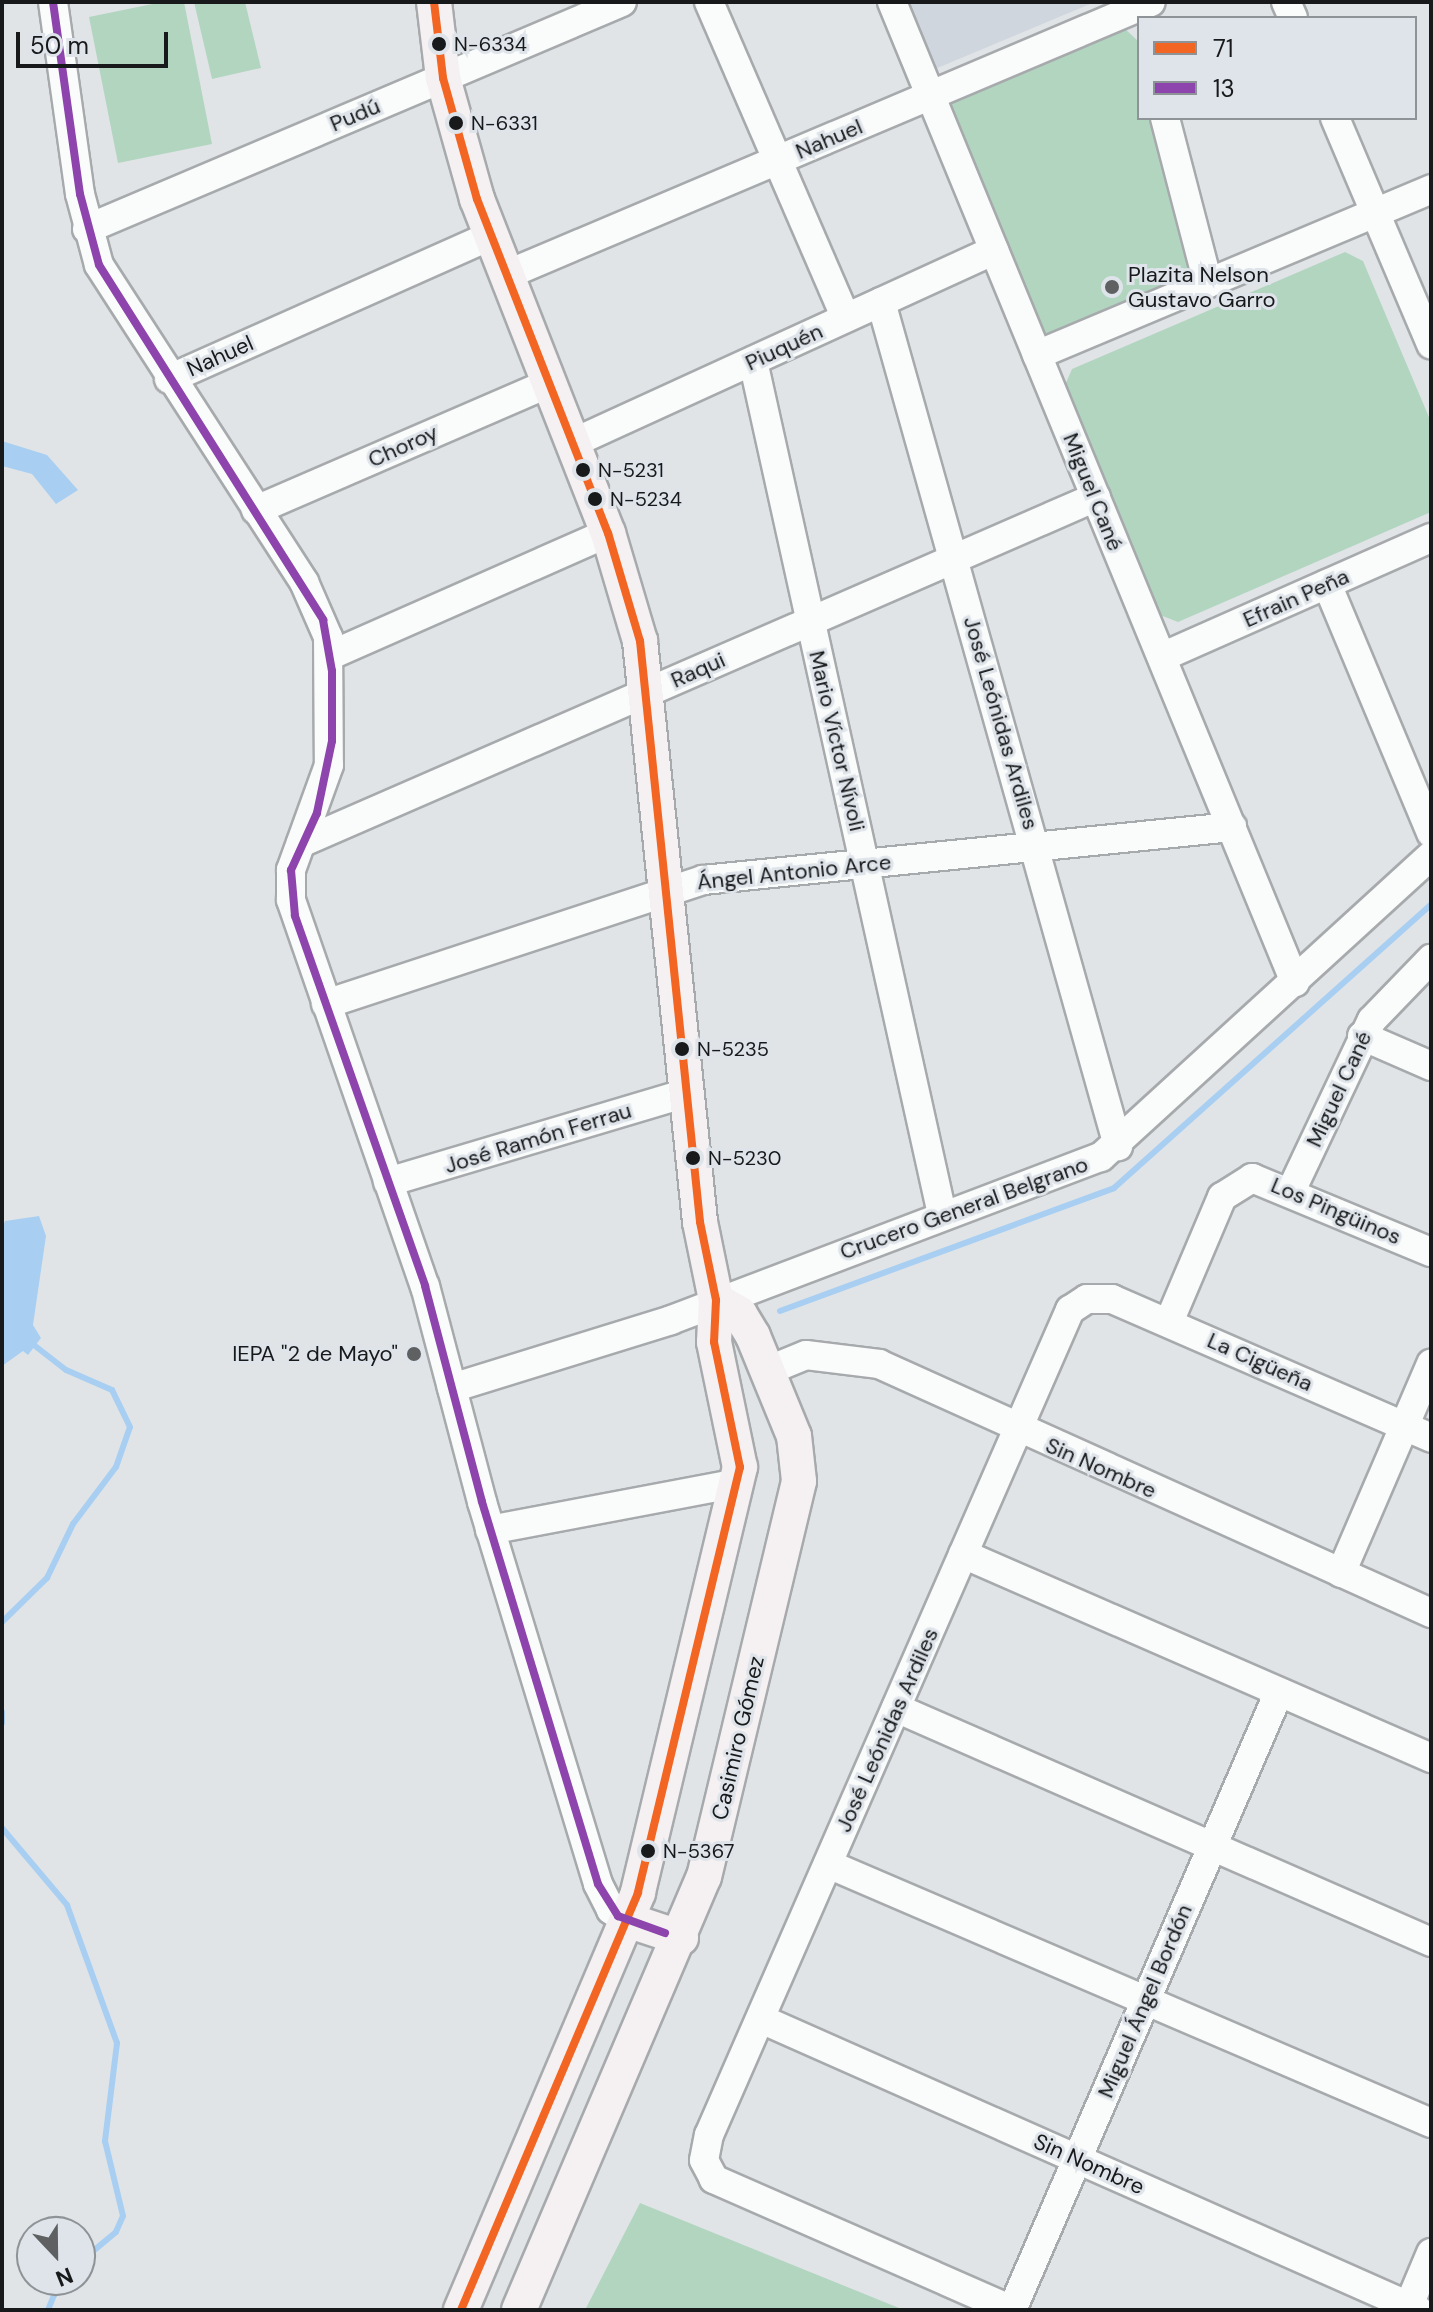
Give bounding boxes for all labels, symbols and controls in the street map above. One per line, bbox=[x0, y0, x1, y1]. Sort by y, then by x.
scale bar bbox=[20, 16, 172, 66]
legend bbox=[1137, 16, 1417, 120]
text: 50 m bbox=[30, 30, 89, 61]
place label: N-6334 bbox=[454, 32, 527, 56]
text: 71 bbox=[1213, 33, 1233, 64]
marker: N-6334 bbox=[431, 36, 447, 52]
text: 13 bbox=[1213, 73, 1235, 104]
street label: Pudú bbox=[326, 93, 384, 137]
place label: N-6331 bbox=[471, 111, 538, 135]
street label: Nahuel bbox=[792, 113, 866, 165]
marker: N-6331 bbox=[448, 115, 464, 131]
place label: Plazita Nelson Gustavo Garro bbox=[1128, 261, 1276, 312]
marker: Plazita Nelson Gustavo Garro bbox=[1103, 278, 1121, 296]
street label: Piuquén bbox=[741, 318, 827, 376]
street label: Nahuel bbox=[183, 330, 257, 382]
street label: Choroy bbox=[364, 419, 442, 473]
street label: Miguel Cané bbox=[1057, 429, 1129, 555]
place label: N-5231 bbox=[598, 458, 664, 482]
marker: N-5231 bbox=[575, 462, 591, 478]
place label: N-5234 bbox=[610, 487, 682, 511]
marker: N-5234 bbox=[587, 491, 603, 507]
street label: Efrain Peña bbox=[1239, 563, 1353, 633]
street label: José Leónidas Ardiles bbox=[958, 613, 1044, 833]
street label: Raqui bbox=[667, 646, 729, 694]
street label: Mario Víctor Nívoli bbox=[803, 648, 871, 834]
street label: Ángel Antonio Arce bbox=[696, 849, 892, 895]
street label: Miguel Cané bbox=[1301, 1027, 1377, 1151]
place label: N-5235 bbox=[697, 1037, 769, 1061]
marker: N-5235 bbox=[674, 1041, 690, 1057]
street label: José Ramón Ferrau bbox=[441, 1097, 635, 1179]
place label: N-5230 bbox=[708, 1146, 782, 1170]
marker: N-5230 bbox=[685, 1150, 701, 1166]
street label: Crucero General Belgrano bbox=[836, 1151, 1092, 1265]
street label: Los Pingüinos bbox=[1267, 1172, 1405, 1250]
street label: La Cigüeña bbox=[1203, 1327, 1317, 1397]
place label: IEPA "2 de Mayo" bbox=[232, 1341, 398, 1367]
marker: IEPA "2 de Mayo" bbox=[405, 1345, 423, 1363]
street label: Sin Nombre bbox=[1042, 1432, 1160, 1504]
street label: José Leónidas Ardiles bbox=[830, 1624, 944, 1836]
street label: Casimiro Gómez bbox=[706, 1653, 770, 1823]
place label: N-5367 bbox=[663, 1839, 734, 1863]
marker: N-5367 bbox=[640, 1843, 656, 1859]
street label: Miguel Ángel Bordón bbox=[1092, 1900, 1198, 2102]
street label: Sin Nombre bbox=[1030, 2128, 1148, 2200]
north arrow bbox=[16, 2216, 96, 2296]
text: N bbox=[52, 2260, 77, 2293]

